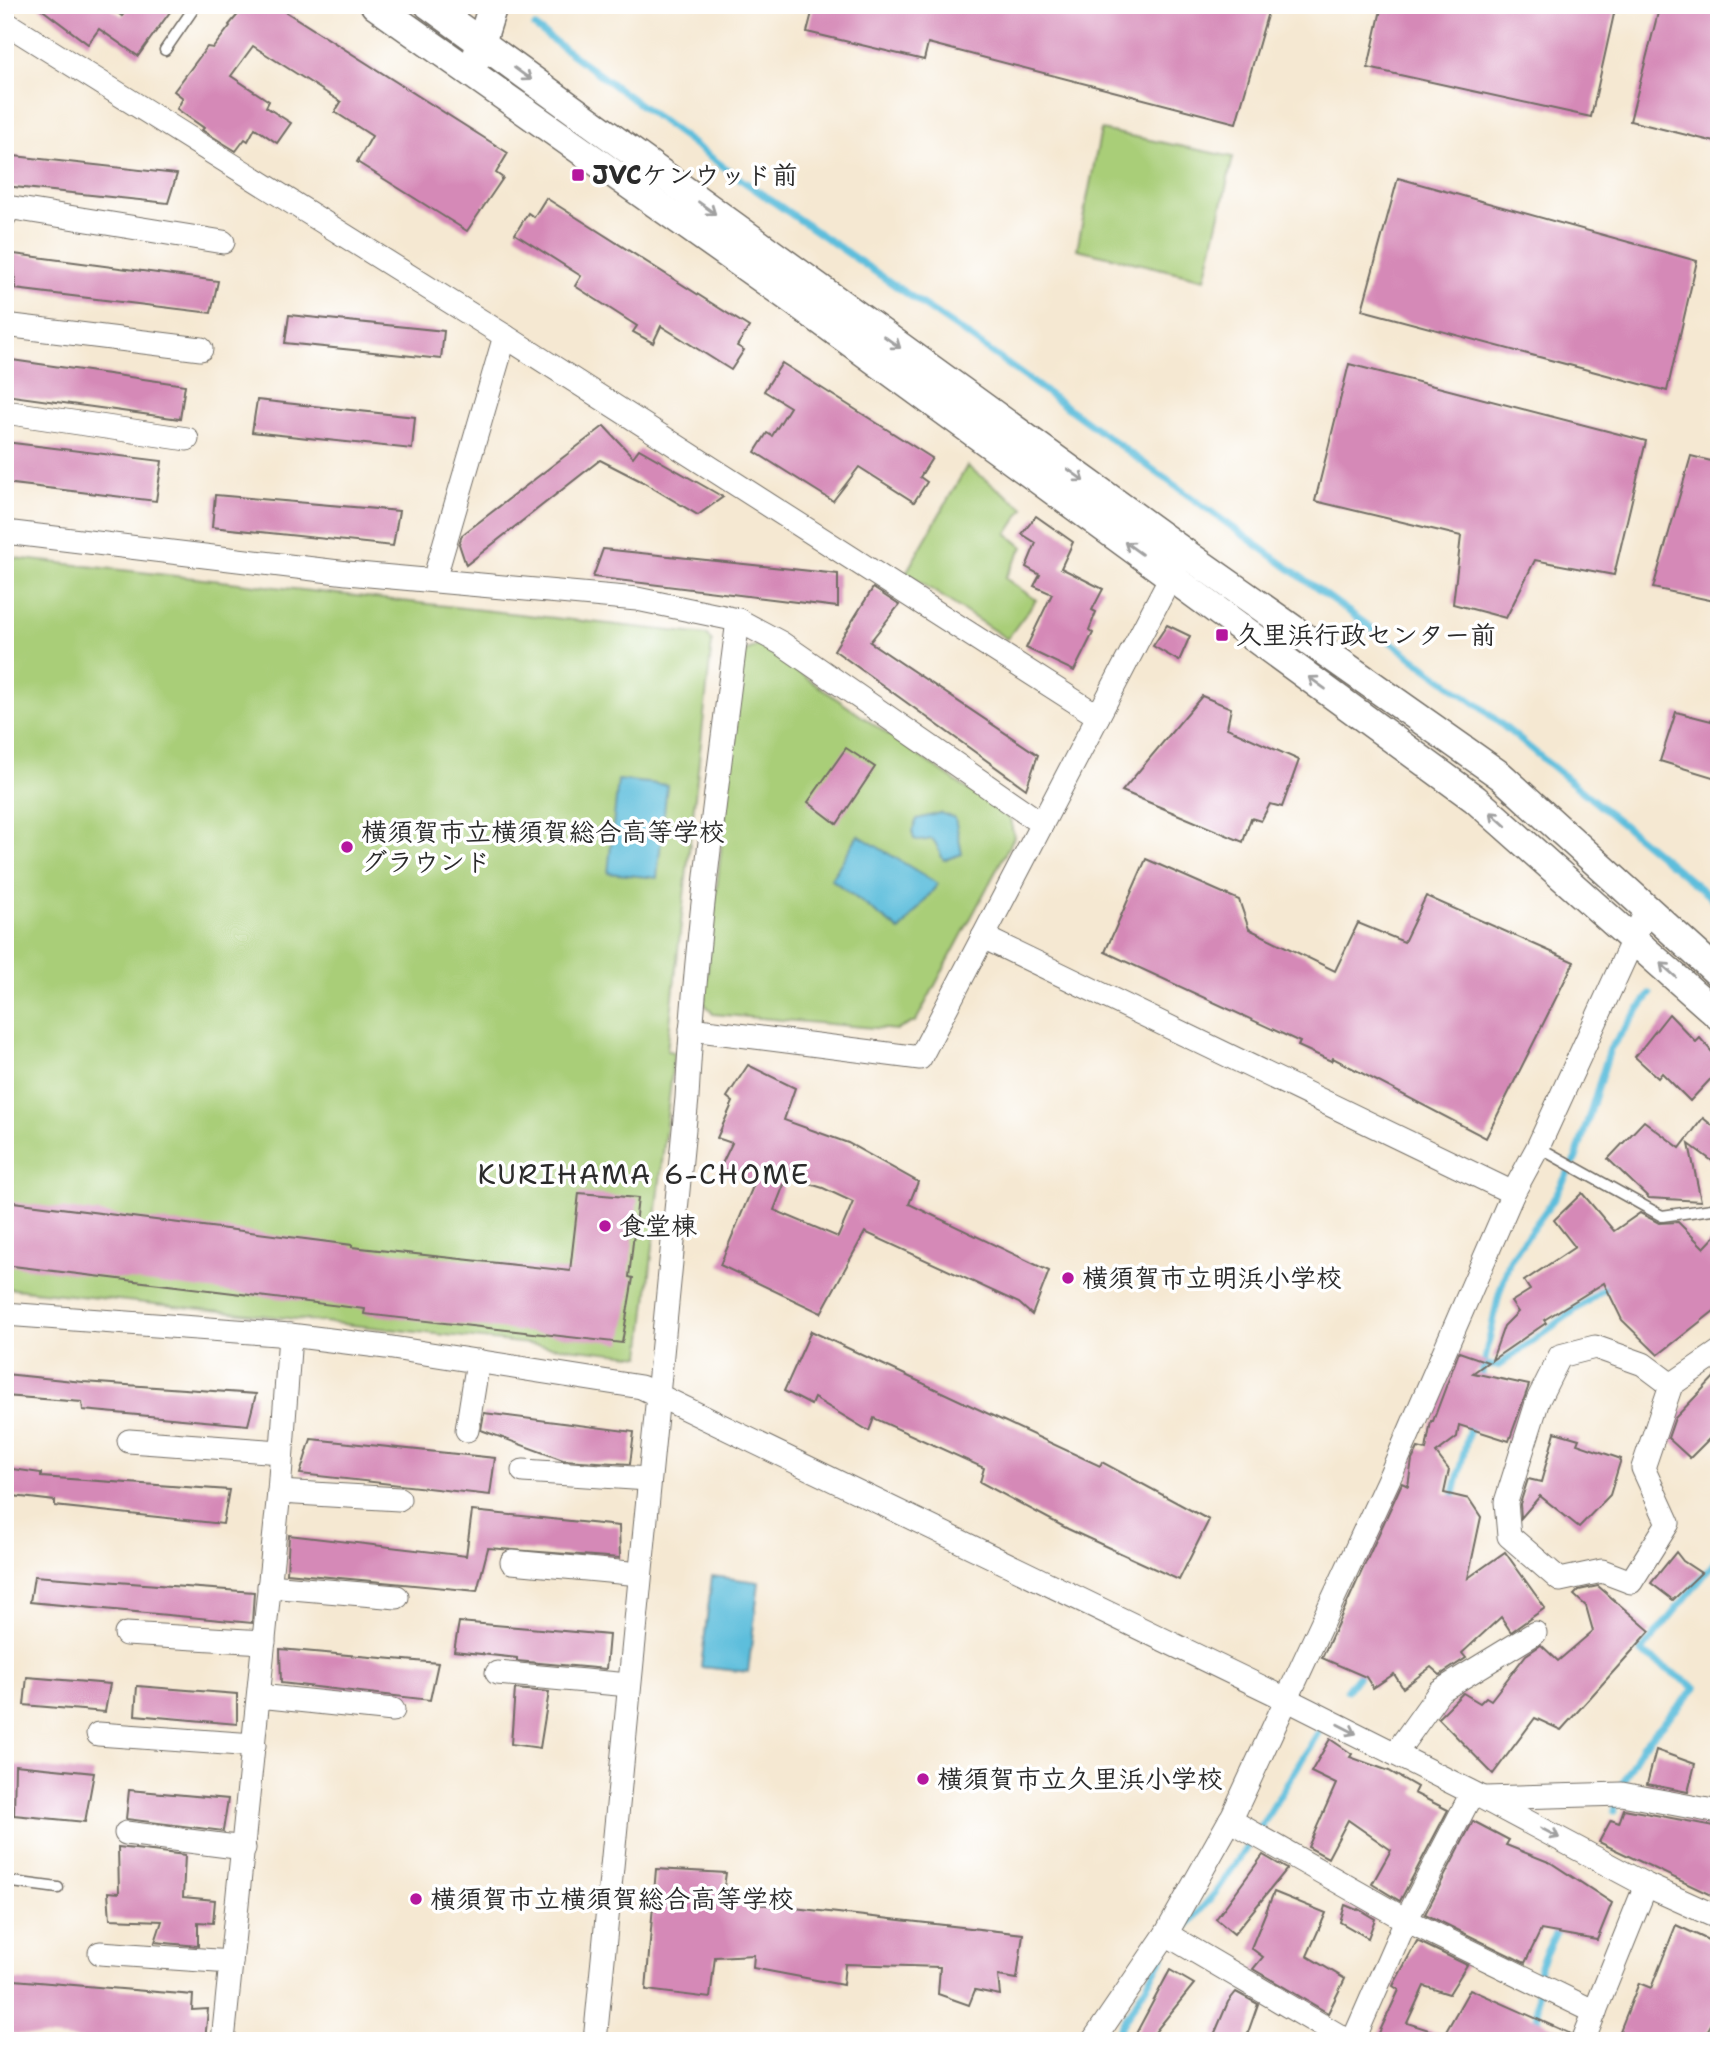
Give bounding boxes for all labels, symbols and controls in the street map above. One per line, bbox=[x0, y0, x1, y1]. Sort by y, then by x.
one-way arrow bbox=[513, 67, 532, 81]
place label: JVCケンウッド前 bbox=[592, 157, 798, 192]
marker: JVCケンウッド前 bbox=[570, 167, 586, 183]
one-way arrow bbox=[697, 201, 716, 215]
one-way arrow bbox=[882, 334, 901, 349]
one-way arrow bbox=[1066, 467, 1085, 482]
one-way arrow bbox=[1124, 541, 1143, 556]
place label: 久里浜行政センター前 bbox=[1236, 617, 1496, 652]
marker: 久里浜行政センター前 bbox=[1214, 627, 1230, 643]
one-way arrow bbox=[1308, 675, 1327, 690]
one-way arrow bbox=[1490, 811, 1508, 827]
place label: 横須賀市立横須賀総合高等学校 グラウンド bbox=[361, 814, 725, 879]
marker: 横須賀市立横須賀総合高等学校 グラウンド bbox=[339, 839, 355, 855]
one-way arrow bbox=[1660, 962, 1677, 979]
district label: KURIHAMA 6-CHOME bbox=[478, 1155, 810, 1193]
place label: 食堂棟 bbox=[619, 1208, 697, 1243]
marker: 食堂棟 bbox=[597, 1218, 613, 1234]
place label: 横須賀市立明浜小学校 bbox=[1082, 1260, 1342, 1295]
marker: 横須賀市立明浜小学校 bbox=[1060, 1270, 1076, 1286]
one-way arrow bbox=[1336, 1723, 1357, 1737]
place label: 横須賀市立久里浜小学校 bbox=[937, 1761, 1223, 1796]
marker: 横須賀市立久里浜小学校 bbox=[915, 1771, 931, 1787]
one-way arrow bbox=[1539, 1826, 1559, 1840]
place label: 横須賀市立横須賀総合高等学校 bbox=[430, 1881, 794, 1916]
marker: 横須賀市立横須賀総合高等学校 bbox=[408, 1891, 424, 1907]

